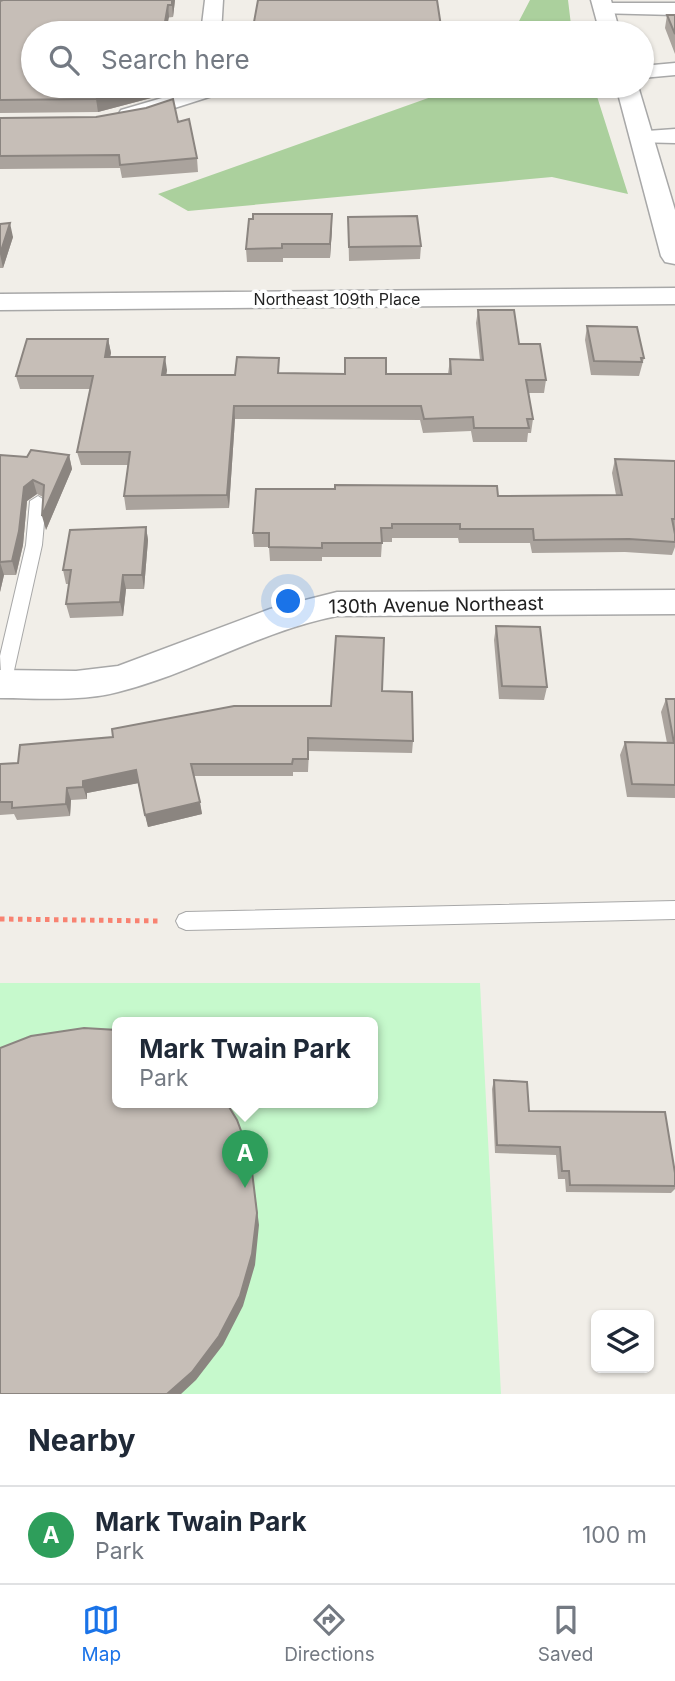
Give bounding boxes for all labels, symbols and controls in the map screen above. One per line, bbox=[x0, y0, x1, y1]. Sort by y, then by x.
search box bbox=[21, 21, 654, 98]
icon: search bbox=[45, 41, 83, 79]
text: Search here bbox=[101, 44, 250, 75]
street label: Northeast 109th Place bbox=[254, 289, 420, 309]
your location bbox=[271, 584, 305, 618]
street label: 130th Avenue Northeast bbox=[328, 592, 544, 618]
popup bbox=[112, 1017, 378, 1108]
text: Mark Twain Park bbox=[139, 1033, 351, 1064]
text: Park bbox=[139, 1064, 189, 1092]
pin: A bbox=[222, 1130, 268, 1188]
map controls bbox=[591, 1310, 654, 1373]
button: layers bbox=[591, 1310, 654, 1373]
text: Nearby bbox=[28, 1422, 136, 1458]
text: Mark Twain Park bbox=[95, 1506, 307, 1537]
text: A bbox=[42, 1521, 60, 1549]
text: 100 m bbox=[582, 1521, 647, 1549]
text: Park bbox=[95, 1537, 144, 1565]
tab: Map bbox=[82, 1601, 121, 1666]
tab: Directions bbox=[284, 1601, 375, 1666]
tab: Saved bbox=[538, 1601, 593, 1666]

